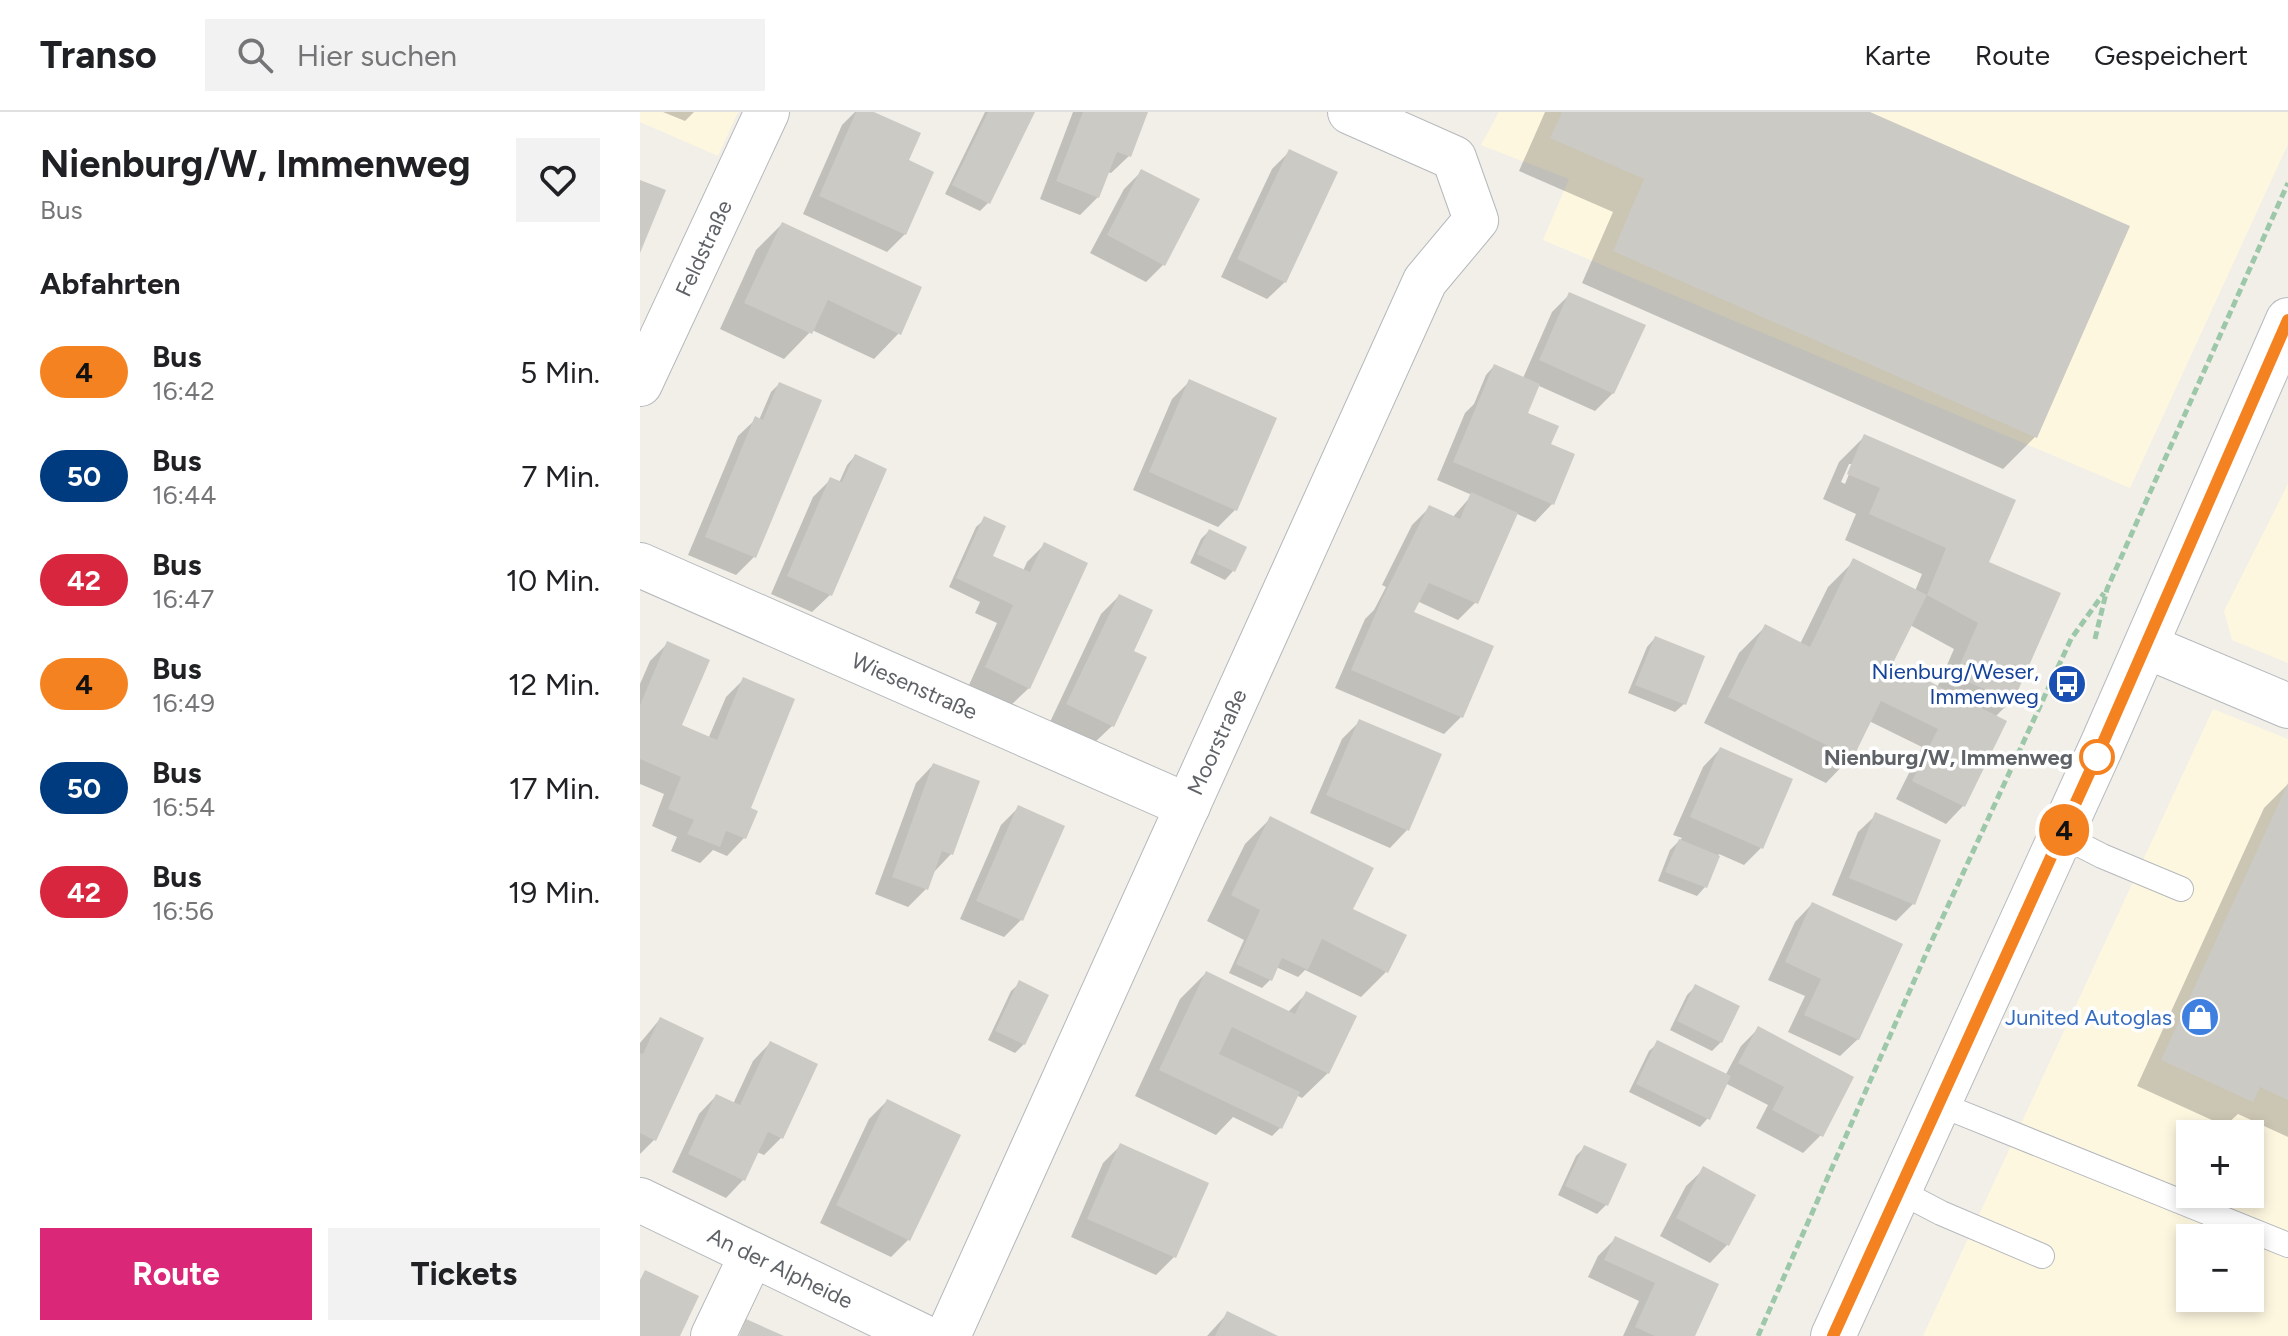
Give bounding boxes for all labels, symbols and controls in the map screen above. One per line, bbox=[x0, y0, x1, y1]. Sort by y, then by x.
search box bbox=[205, 19, 765, 91]
text: Transo bbox=[40, 32, 157, 78]
icon: search bbox=[233, 33, 277, 77]
text: Hier suchen bbox=[297, 37, 457, 74]
text: Karte bbox=[1864, 38, 1931, 72]
text: Route bbox=[1975, 38, 2050, 72]
text: Gespeichert bbox=[2094, 38, 2248, 72]
button: heart bbox=[516, 138, 600, 222]
text: Nienburg/W, Immenweg bbox=[40, 141, 470, 187]
text: Bus bbox=[40, 194, 83, 226]
street label: Feldstraße bbox=[670, 196, 738, 301]
text: Abfahrten bbox=[40, 265, 181, 302]
text: Bus bbox=[152, 338, 201, 375]
text: 5 Min. bbox=[520, 354, 600, 391]
text: 4 bbox=[75, 355, 93, 389]
text: 16:42 bbox=[152, 375, 215, 407]
text: Bus bbox=[152, 442, 201, 479]
text: 7 Min. bbox=[521, 458, 600, 495]
text: 50 bbox=[67, 459, 101, 493]
text: 16:44 bbox=[152, 479, 216, 511]
text: Bus bbox=[152, 546, 201, 583]
text: 10 Min. bbox=[506, 562, 600, 599]
text: 42 bbox=[67, 563, 101, 597]
text: 16:47 bbox=[152, 583, 214, 615]
street label: Wiesenstraße bbox=[847, 647, 981, 726]
text: Bus bbox=[152, 650, 201, 687]
place label: Nienburg/Weser, Immenweg bbox=[1872, 658, 2039, 710]
bus stop icon: Nienburg/Weser, Immenweg bbox=[2046, 663, 2088, 705]
text: 12 Min. bbox=[508, 666, 600, 703]
text: 4 bbox=[75, 667, 93, 701]
street label: Moorstraße bbox=[1181, 685, 1253, 799]
text: 16:49 bbox=[152, 687, 215, 719]
marker: Nienburg/W, Immenweg bbox=[2080, 740, 2114, 774]
place label: Nienburg/W, Immenweg bbox=[1824, 744, 2073, 771]
text: Bus bbox=[152, 754, 201, 791]
text: 17 Min. bbox=[509, 770, 600, 807]
text: 50 bbox=[67, 771, 101, 805]
text: 16:54 bbox=[152, 791, 215, 823]
line badge: 4 bbox=[2038, 804, 2090, 856]
text: 4 bbox=[2055, 813, 2073, 847]
text: Bus bbox=[152, 858, 201, 895]
text: 19 Min. bbox=[508, 874, 600, 911]
text: 42 bbox=[67, 875, 101, 909]
text: 16:56 bbox=[152, 895, 214, 927]
shop icon: Junited Autoglas bbox=[2179, 996, 2221, 1038]
place label: Junited Autoglas bbox=[2005, 1004, 2172, 1031]
map controls bbox=[2176, 1120, 2264, 1312]
button: + bbox=[2176, 1120, 2264, 1208]
street label: An der Alpheide bbox=[703, 1222, 857, 1315]
button: − bbox=[2176, 1224, 2264, 1312]
button: Route bbox=[40, 1228, 312, 1320]
button: Tickets bbox=[328, 1228, 600, 1320]

